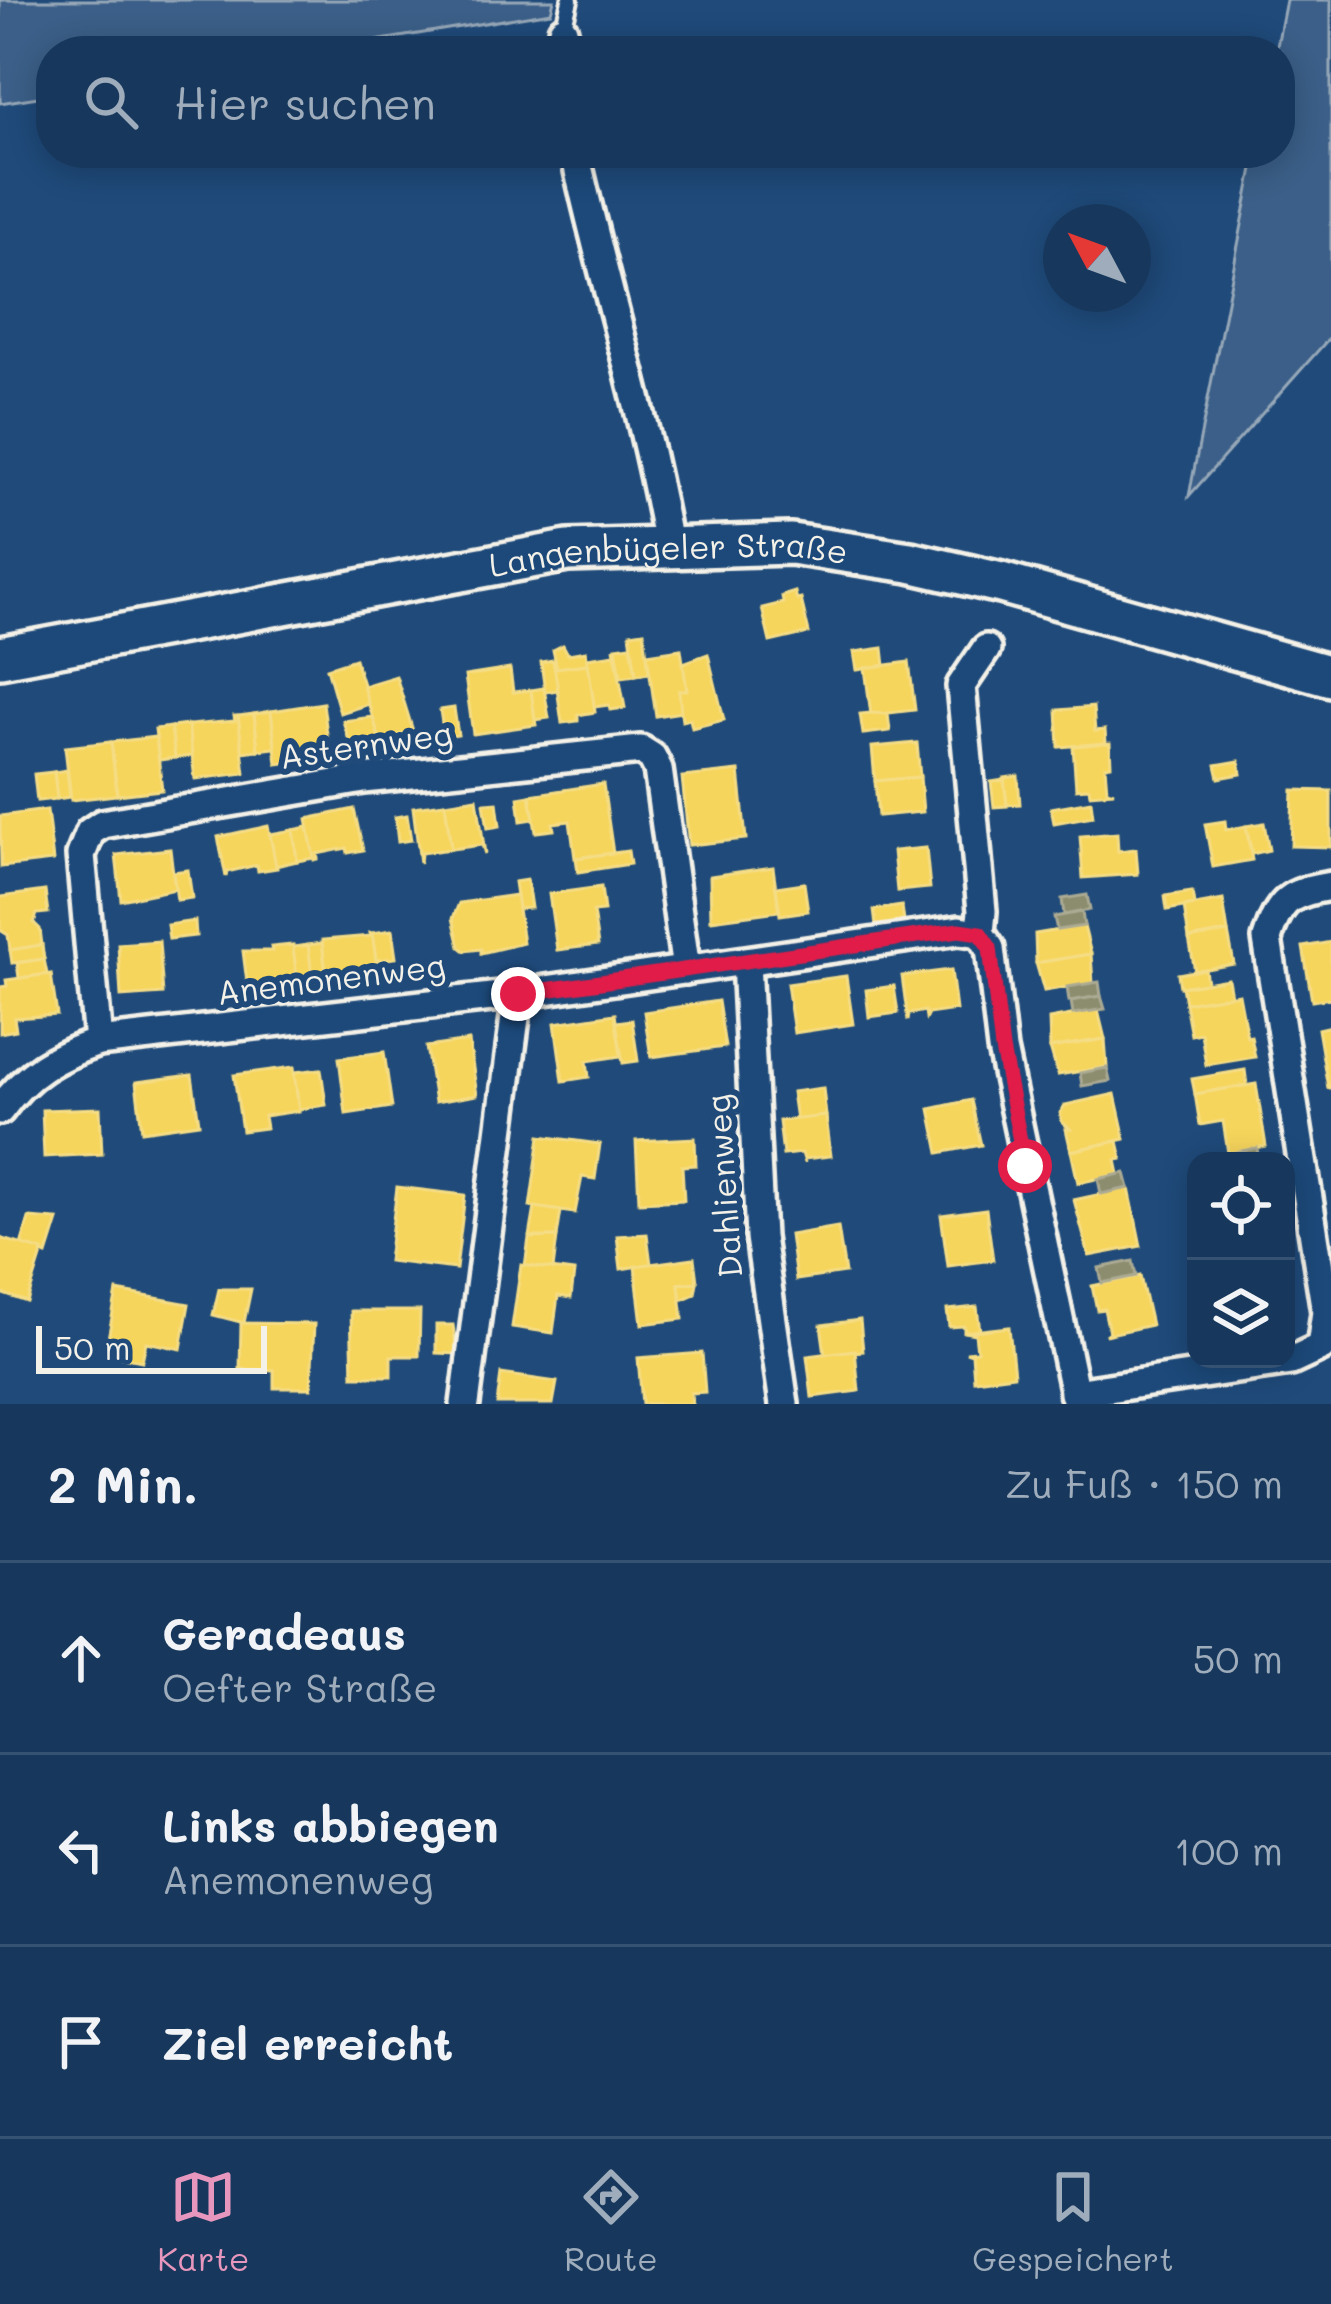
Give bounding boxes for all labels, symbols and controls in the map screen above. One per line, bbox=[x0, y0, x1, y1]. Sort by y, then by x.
search box bbox=[36, 36, 1295, 168]
icon: search bbox=[78, 69, 144, 135]
text: Hier suchen bbox=[174, 73, 436, 131]
north arrow bbox=[1043, 204, 1151, 312]
street label: Langenbügeler Straße bbox=[485, 521, 851, 585]
street label: Asternweg bbox=[277, 710, 455, 777]
street label: Anemonenweg bbox=[214, 942, 447, 1013]
route end bbox=[491, 967, 545, 1021]
street label: Dahlienweg bbox=[695, 1093, 750, 1279]
route start bbox=[998, 1139, 1052, 1193]
map controls bbox=[1187, 1152, 1295, 1368]
button: locate bbox=[1187, 1152, 1295, 1260]
button: layers bbox=[1187, 1260, 1295, 1368]
scale bar bbox=[36, 1320, 267, 1373]
text: 50 m bbox=[54, 1325, 130, 1368]
text: 2 Min. bbox=[48, 1449, 198, 1516]
text: Zu Fuß · 150 m bbox=[1005, 1457, 1283, 1508]
text: Geradeaus bbox=[162, 1603, 406, 1661]
icon: ahead bbox=[48, 1625, 114, 1691]
text: 50 m bbox=[1193, 1632, 1283, 1683]
text: Oefter Straße bbox=[162, 1661, 437, 1712]
text: Links abbiegen bbox=[162, 1795, 499, 1853]
icon: left bbox=[48, 1817, 114, 1883]
text: 100 m bbox=[1174, 1824, 1283, 1875]
text: Anemonenweg bbox=[162, 1853, 433, 1904]
icon: arrive bbox=[48, 2009, 114, 2075]
text: Ziel erreicht bbox=[162, 2013, 453, 2071]
tab: Karte bbox=[157, 2164, 249, 2279]
tab: Route bbox=[564, 2164, 658, 2279]
tab: Gespeichert bbox=[972, 2164, 1174, 2279]

